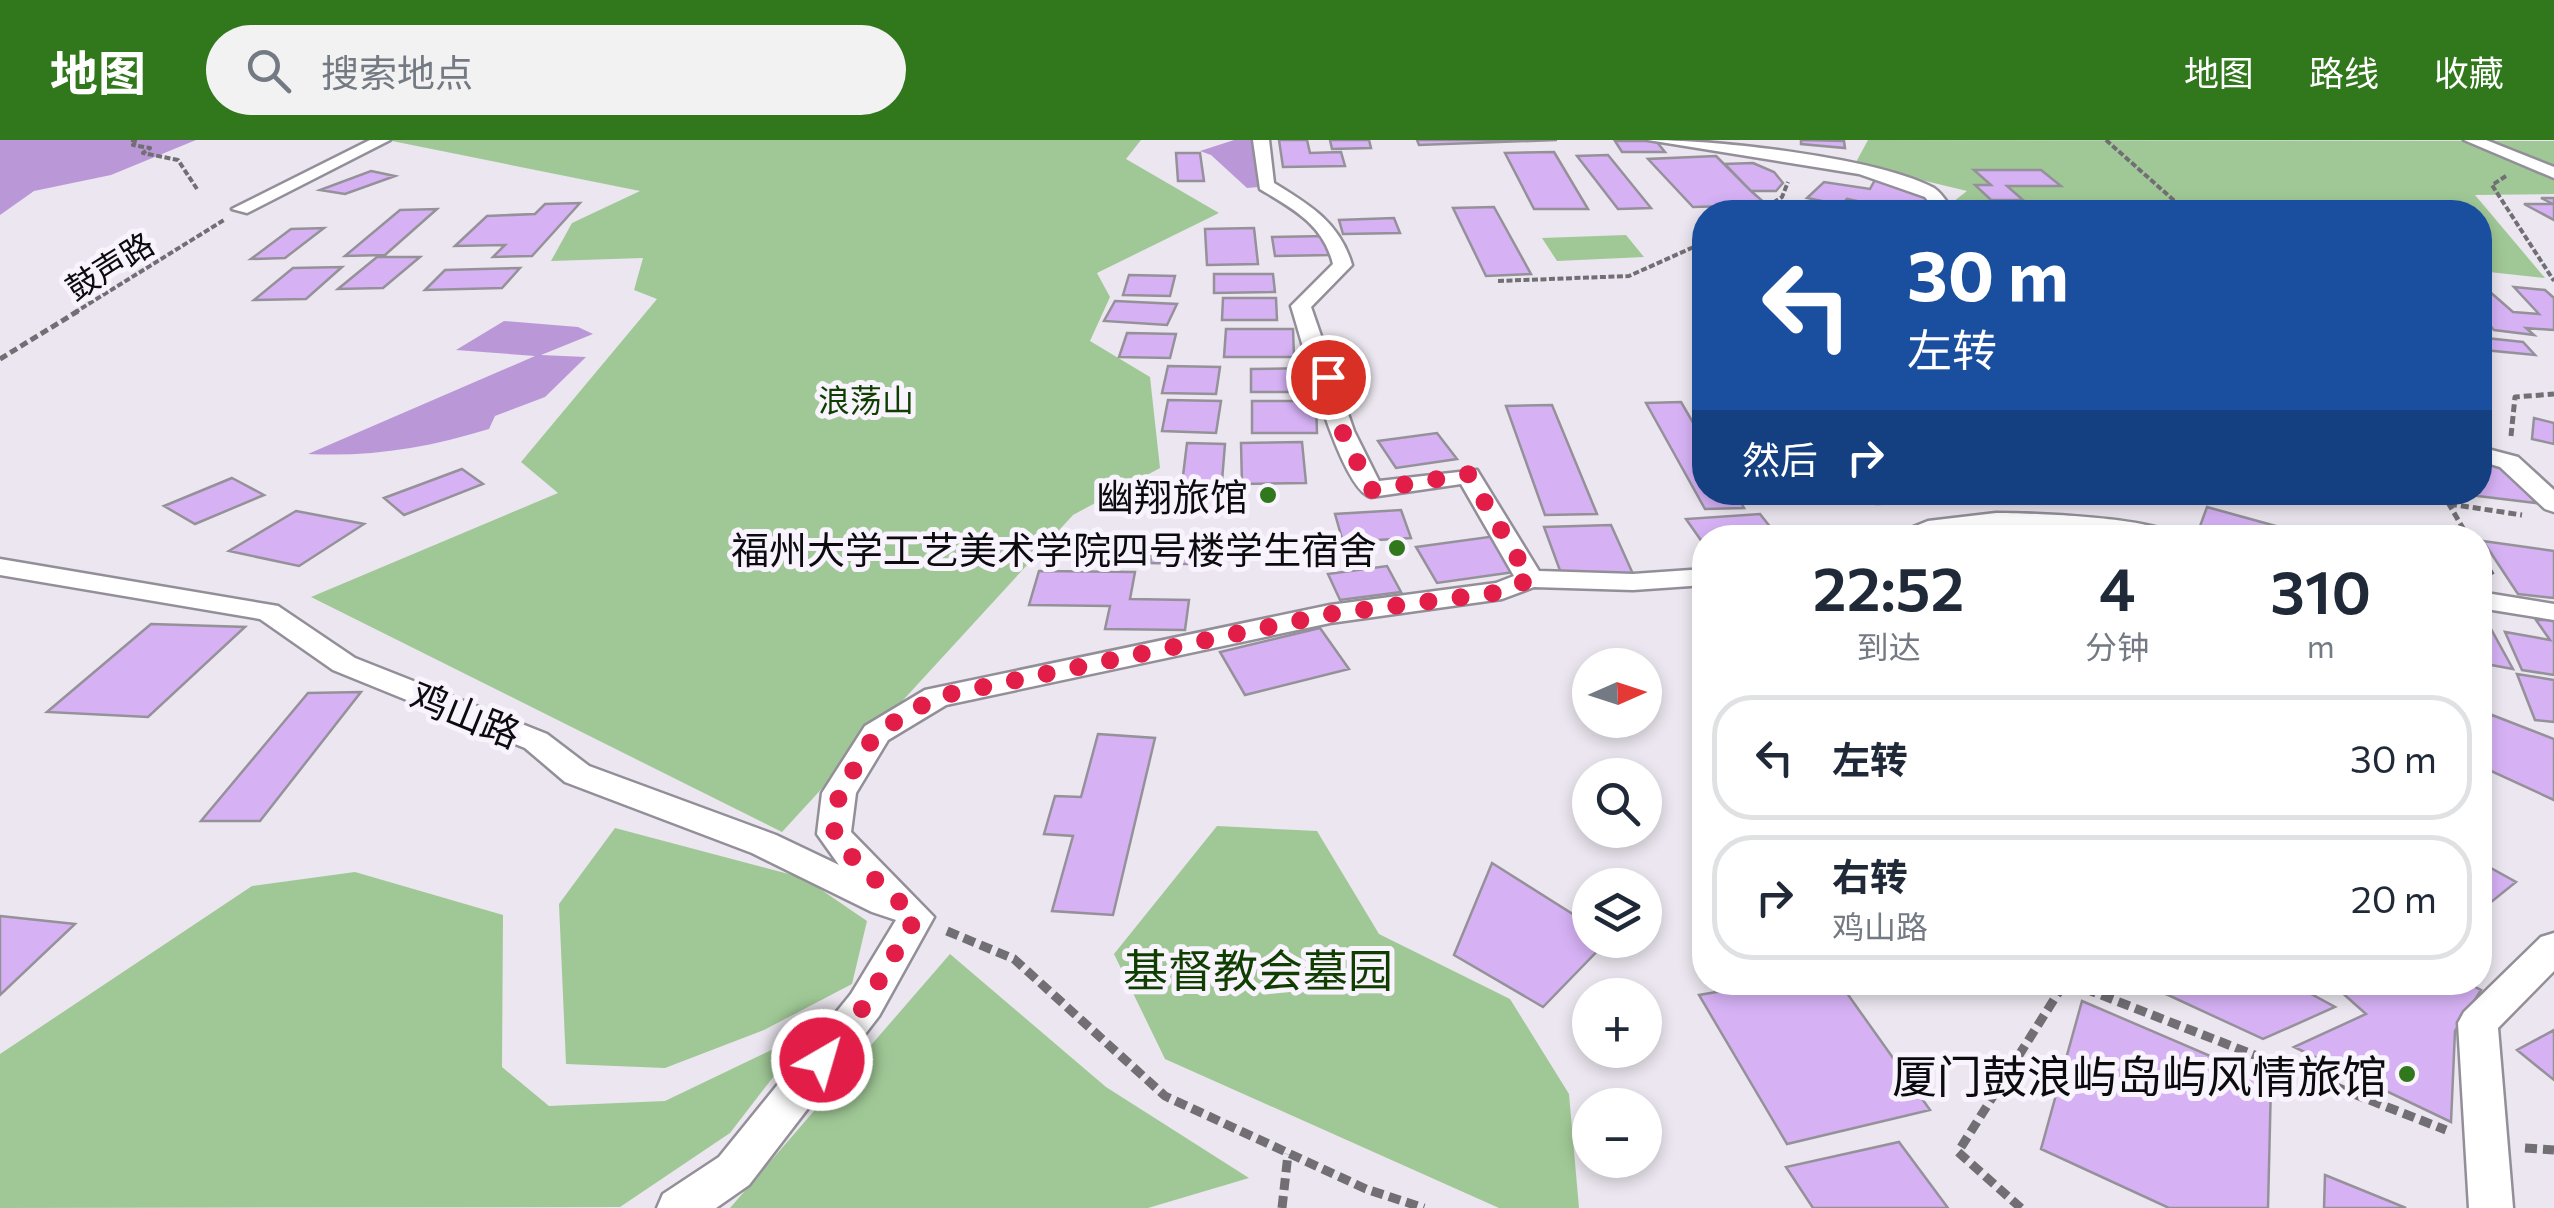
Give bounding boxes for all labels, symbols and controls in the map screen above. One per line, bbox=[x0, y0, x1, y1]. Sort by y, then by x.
search box bbox=[206, 25, 906, 115]
text: 地图 bbox=[50, 42, 146, 101]
icon: search bbox=[241, 43, 296, 98]
text: 搜索地点 bbox=[321, 48, 473, 95]
text: 地图 bbox=[2184, 50, 2254, 93]
text: 路线 bbox=[2309, 50, 2379, 93]
text: 收藏 bbox=[2434, 50, 2504, 93]
street label: 鼓声路 bbox=[58, 223, 160, 307]
text: 30 m bbox=[1907, 230, 2069, 315]
icon: left bbox=[1742, 240, 1872, 370]
text: 左转 bbox=[1907, 321, 1997, 376]
pin bbox=[1286, 335, 1371, 420]
icon: arrive bbox=[1301, 350, 1356, 405]
park label: 浪荡山 bbox=[818, 379, 914, 419]
icon: right bbox=[1838, 430, 1893, 485]
text: 然后 bbox=[1742, 435, 1818, 482]
place label: 幽翔旅馆 bbox=[1096, 472, 1248, 519]
marker: 幽翔旅馆 bbox=[1257, 484, 1279, 506]
place label: 福州大学工艺美术学院四号楼学生宿舍 bbox=[731, 525, 1377, 572]
marker: 福州大学工艺美术学院四号楼学生宿舍 bbox=[1386, 537, 1408, 559]
text: 22:52 bbox=[1813, 550, 1964, 623]
text: 4 bbox=[2099, 550, 2136, 623]
text: 310 bbox=[2270, 553, 2371, 626]
text: m bbox=[2307, 625, 2335, 665]
text: 到达 bbox=[1857, 626, 1921, 666]
text: 分钟 bbox=[2085, 626, 2149, 666]
north arrow bbox=[1572, 648, 1662, 738]
map controls bbox=[1572, 648, 1662, 1178]
street label: 鸡山路 bbox=[404, 670, 528, 756]
icon: left bbox=[1747, 730, 1802, 785]
text: 30 m bbox=[2350, 734, 2437, 781]
text: 左转 bbox=[1832, 735, 1908, 782]
button: search bbox=[1572, 758, 1662, 848]
text: 右转 bbox=[1832, 852, 1908, 899]
button: layers bbox=[1572, 868, 1662, 958]
icon: right bbox=[1747, 870, 1802, 925]
text: 20 m bbox=[2351, 874, 2437, 921]
text: 鸡山路 bbox=[1832, 906, 1928, 946]
park label: 基督教会墓园 bbox=[1123, 941, 1393, 996]
button: + bbox=[1572, 978, 1662, 1068]
position arrow bbox=[770, 1008, 874, 1112]
place label: 厦门鼓浪屿岛屿风情旅馆 bbox=[1892, 1047, 2387, 1102]
marker: 厦门鼓浪屿岛屿风情旅馆 bbox=[2396, 1063, 2418, 1085]
button: − bbox=[1572, 1088, 1662, 1178]

